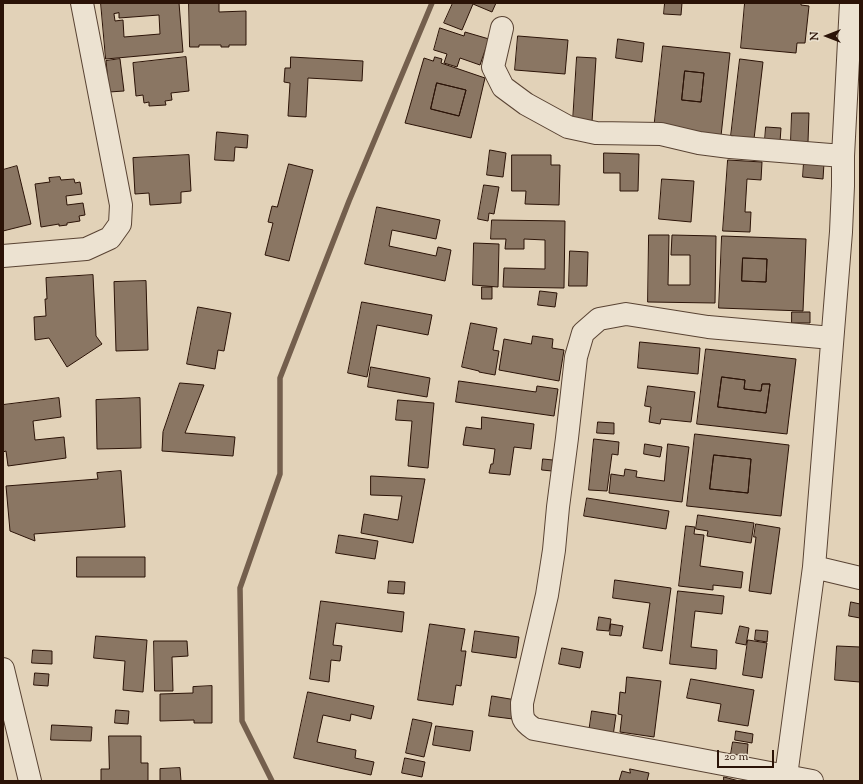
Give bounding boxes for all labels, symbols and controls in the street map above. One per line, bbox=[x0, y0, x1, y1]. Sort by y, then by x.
north arrow bbox=[807, 16, 847, 56]
text: N bbox=[807, 32, 823, 40]
scale bar bbox=[719, 742, 776, 768]
text: 20 m bbox=[724, 748, 748, 766]

